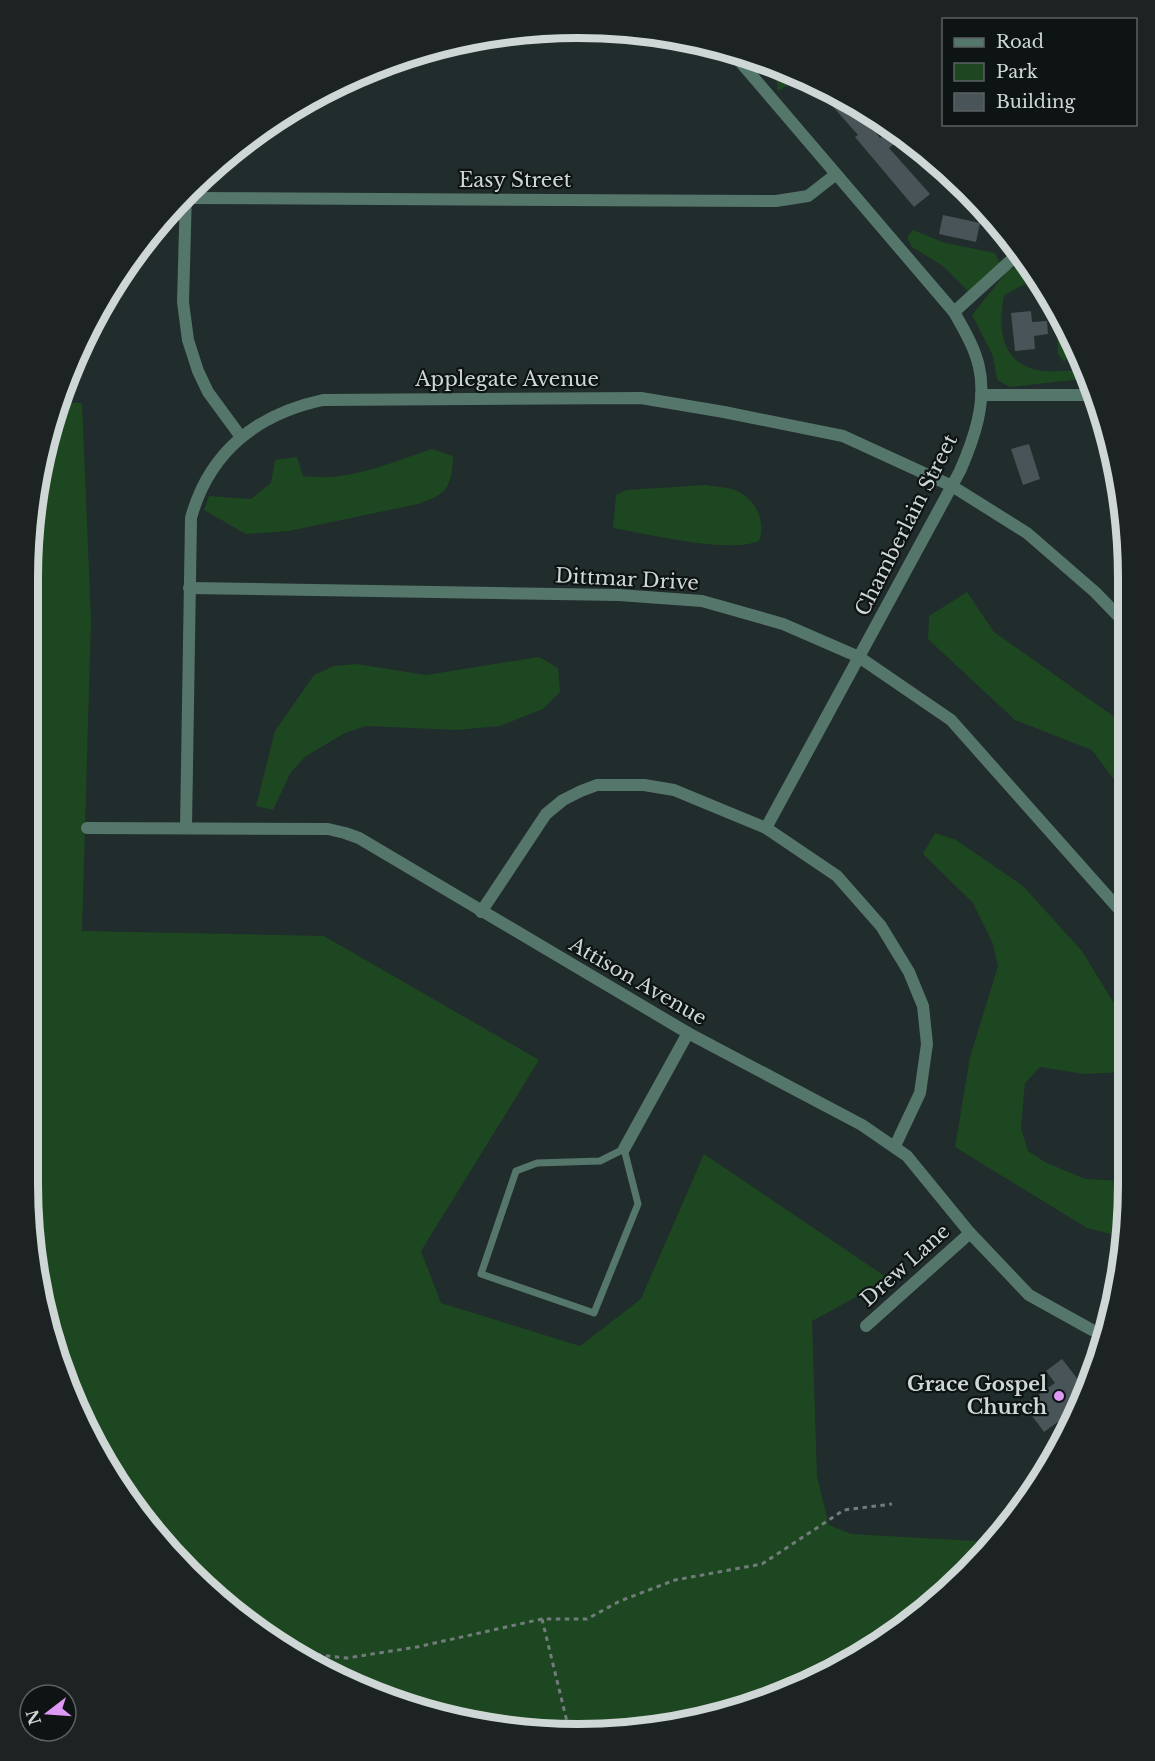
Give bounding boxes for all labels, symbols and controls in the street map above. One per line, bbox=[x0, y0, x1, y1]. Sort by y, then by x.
legend bbox=[942, 18, 1137, 126]
text: Road bbox=[996, 31, 1044, 53]
text: Park bbox=[996, 61, 1038, 83]
text: Building bbox=[996, 91, 1075, 113]
street label: Easy Street bbox=[459, 168, 572, 192]
street label: Applegate Avenue bbox=[414, 367, 599, 391]
street label: Chamberlain Street bbox=[850, 430, 962, 620]
street label: Dittmar Drive bbox=[554, 563, 700, 595]
street label: Attison Avenue bbox=[564, 932, 711, 1030]
street label: Drew Lane bbox=[856, 1219, 954, 1311]
place label: Grace Gospel Church bbox=[907, 1372, 1048, 1419]
marker: Grace Gospel Church bbox=[1052, 1389, 1066, 1403]
north arrow bbox=[18, 1683, 78, 1743]
text: N bbox=[22, 1707, 45, 1728]

